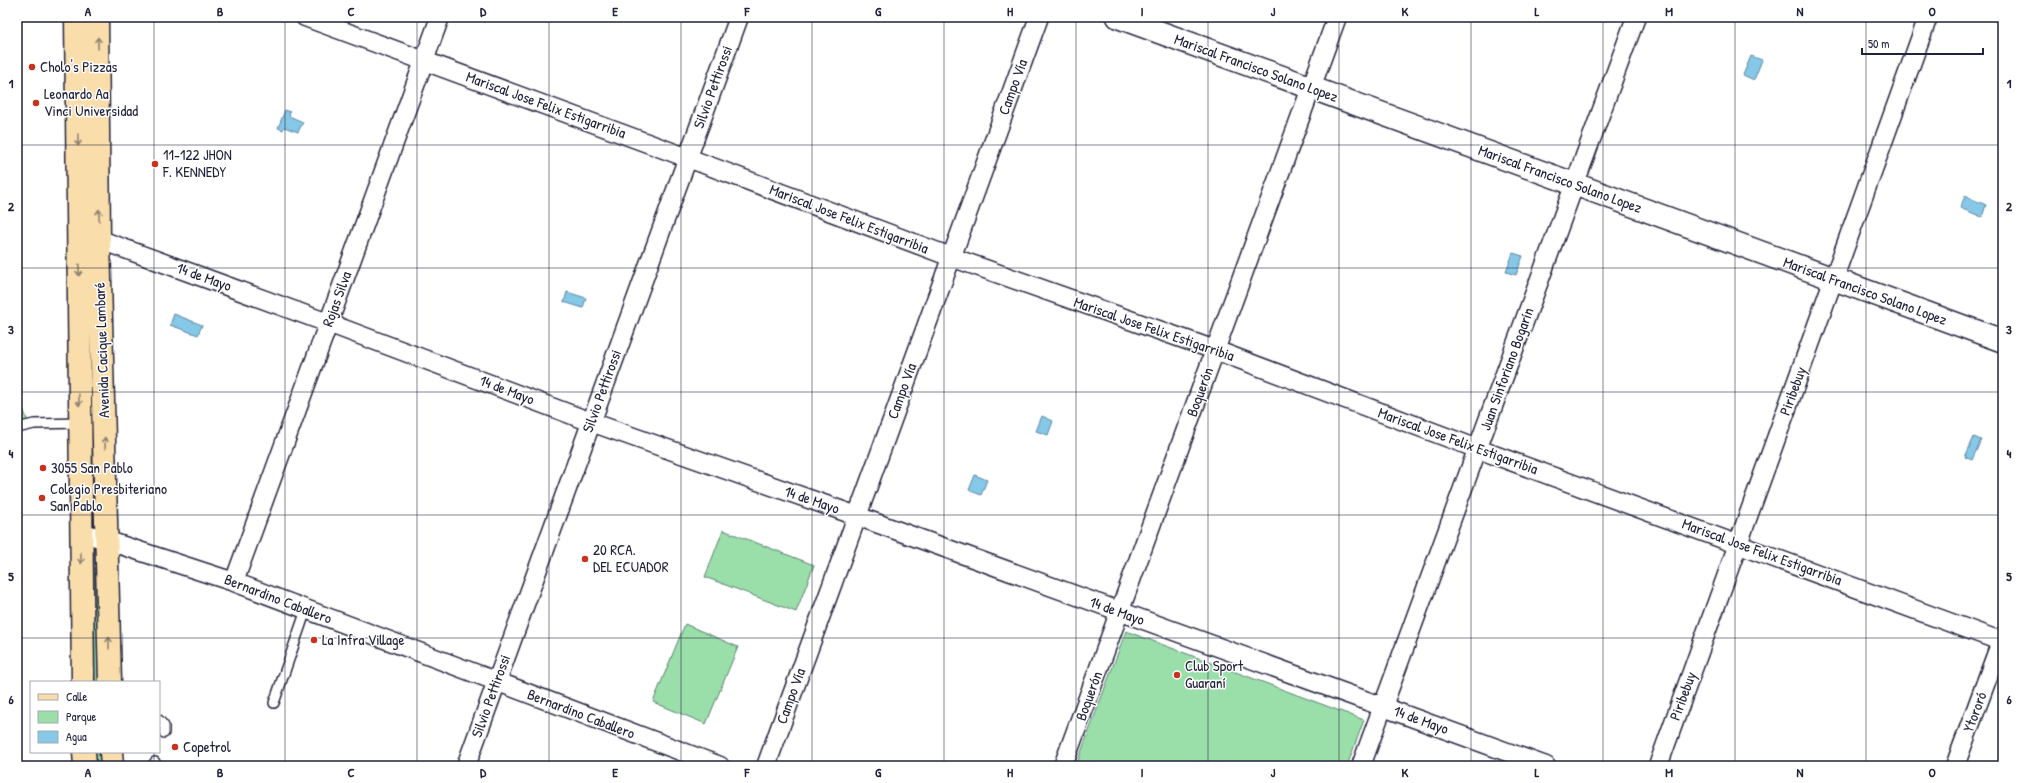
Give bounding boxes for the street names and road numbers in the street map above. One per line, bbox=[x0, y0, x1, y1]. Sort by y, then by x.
street label: Mariscal Francisco Solano Lopez bbox=[1171, 28, 1341, 107]
street label: Silvio Pettirossi bbox=[688, 43, 737, 131]
street label: Campo Vía bbox=[993, 56, 1032, 118]
street label: Mariscal Jose Felix Estigarribia bbox=[463, 66, 629, 143]
street label: Mariscal Francisco Solano Lopez bbox=[1475, 139, 1645, 218]
street label: Mariscal Jose Felix Estigarribia bbox=[767, 179, 932, 259]
street label: Mariscal Francisco Solano Lopez bbox=[1780, 251, 1950, 330]
street label: 14 de Mayo bbox=[174, 257, 235, 296]
street label: Rojas Silva bbox=[317, 268, 356, 329]
street label: Avenida Cacique Lambaré bbox=[89, 282, 114, 418]
street label: Mariscal Jose Felix Estigarribia bbox=[1071, 291, 1237, 366]
street label: Juan Sinforiano Bogarín bbox=[1475, 304, 1539, 433]
street label: Silvio Pettirossi bbox=[577, 347, 626, 435]
street label: Campo Vía bbox=[882, 360, 921, 422]
street label: Boquerón bbox=[1181, 364, 1218, 419]
street label: Piribebuy bbox=[1774, 364, 1811, 418]
street label: 14 de Mayo bbox=[477, 370, 538, 410]
street label: Mariscal Jose Felix Estigarribia bbox=[1375, 402, 1541, 479]
street label: 14 de Mayo bbox=[782, 480, 843, 519]
street label: Mariscal Jose Felix Estigarribia bbox=[1679, 513, 1845, 590]
street label: Bernardino Caballero bbox=[221, 568, 335, 629]
street label: 14 de Mayo bbox=[1087, 591, 1148, 630]
street label: Silvio Pettirossi bbox=[466, 652, 515, 740]
street label: Campo Vía bbox=[771, 665, 810, 727]
street label: Boquerón bbox=[1070, 668, 1107, 723]
street label: Piribebuy bbox=[1664, 669, 1701, 723]
street label: Bernardino Caballero bbox=[524, 683, 638, 744]
street label: Ytororó bbox=[1958, 689, 1991, 735]
street label: 14 de Mayo bbox=[1391, 700, 1452, 739]

